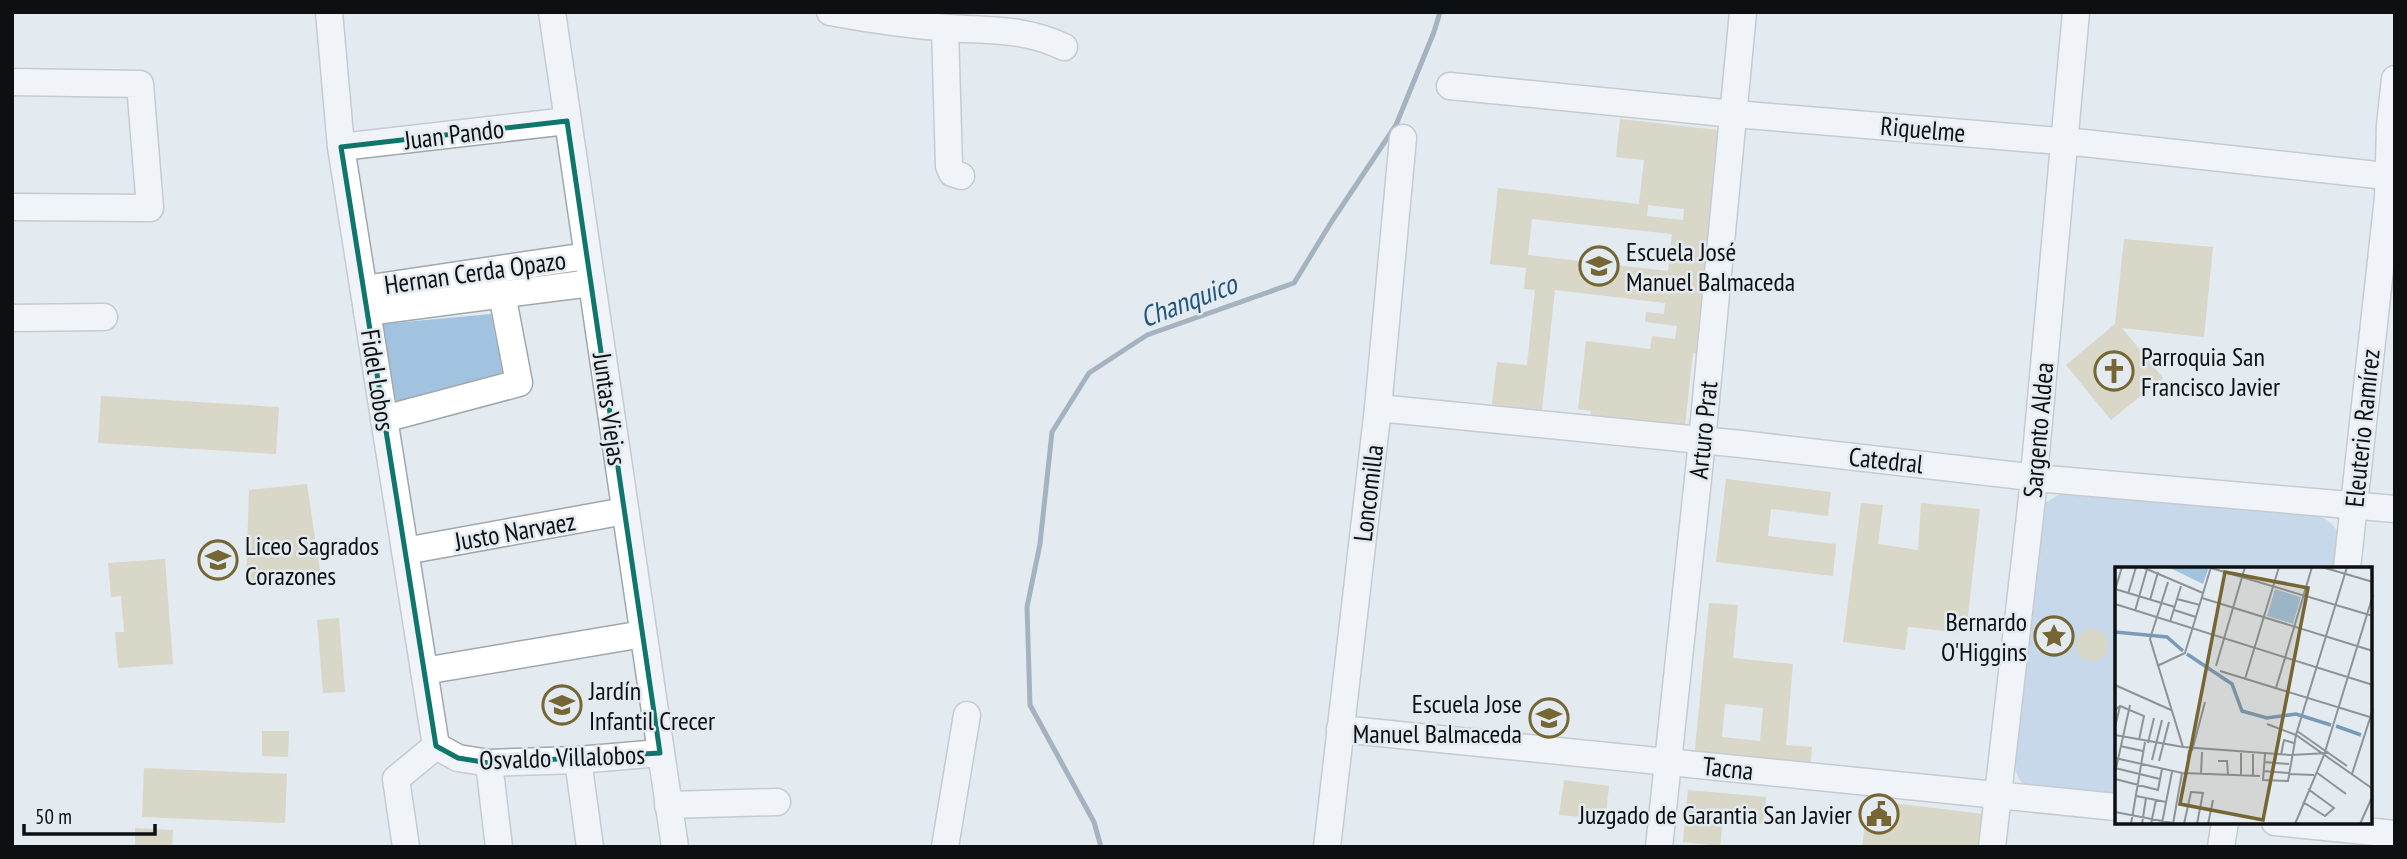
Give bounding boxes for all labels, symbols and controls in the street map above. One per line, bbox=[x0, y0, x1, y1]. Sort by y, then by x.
street label: Riquelme bbox=[1879, 109, 1967, 149]
street label: Juan Pando bbox=[401, 112, 506, 157]
place label: Escuela José Manuel Balmaceda bbox=[1626, 235, 1795, 298]
street label: Hernan Cerda Opazo bbox=[382, 243, 568, 301]
school or university icon: Escuela José Manuel Balmaceda bbox=[1578, 245, 1620, 287]
water label: Chanquico bbox=[1134, 264, 1243, 335]
street label: Fidel Lobos bbox=[354, 327, 402, 433]
place label: Parroquia San Francisco Javier bbox=[2141, 340, 2280, 403]
street label: Eleuterio Ramírez bbox=[2337, 347, 2387, 509]
street label: Juntas Viejas bbox=[586, 350, 634, 467]
church icon: Parroquia San Francisco Javier bbox=[2093, 350, 2135, 392]
street label: Sargento Aldea bbox=[2016, 361, 2060, 499]
street label: Arturo Prat bbox=[1681, 380, 1725, 480]
street label: Catedral bbox=[1847, 440, 1925, 480]
street label: Loncomilla bbox=[1346, 443, 1390, 543]
street label: Justo Narvaez bbox=[451, 504, 578, 558]
place label: Liceo Sagrados Corazones bbox=[245, 529, 379, 592]
school or university icon: Liceo Sagrados Corazones bbox=[197, 539, 239, 581]
inset map bbox=[2115, 567, 2372, 824]
place label: Bernardo O'Higgins bbox=[1941, 605, 2027, 668]
place icon: Bernardo O'Higgins bbox=[2033, 615, 2075, 657]
place label: Jardín Infantil Crecer bbox=[588, 674, 715, 737]
school or university icon: Jardín Infantil Crecer bbox=[541, 684, 583, 726]
place label: Escuela Jose Manuel Balmaceda bbox=[1353, 687, 1522, 750]
school or university icon: Escuela Jose Manuel Balmaceda bbox=[1528, 697, 1570, 739]
street label: Osvaldo Villalobos bbox=[479, 738, 645, 776]
street label: Tacna bbox=[1701, 749, 1755, 787]
scale bar bbox=[24, 792, 156, 836]
public building icon: Juzgado de Garantia San Javier bbox=[1858, 793, 1900, 835]
place label: Juzgado de Garantia San Javier bbox=[1578, 798, 1852, 831]
text: 50 m bbox=[35, 803, 72, 830]

